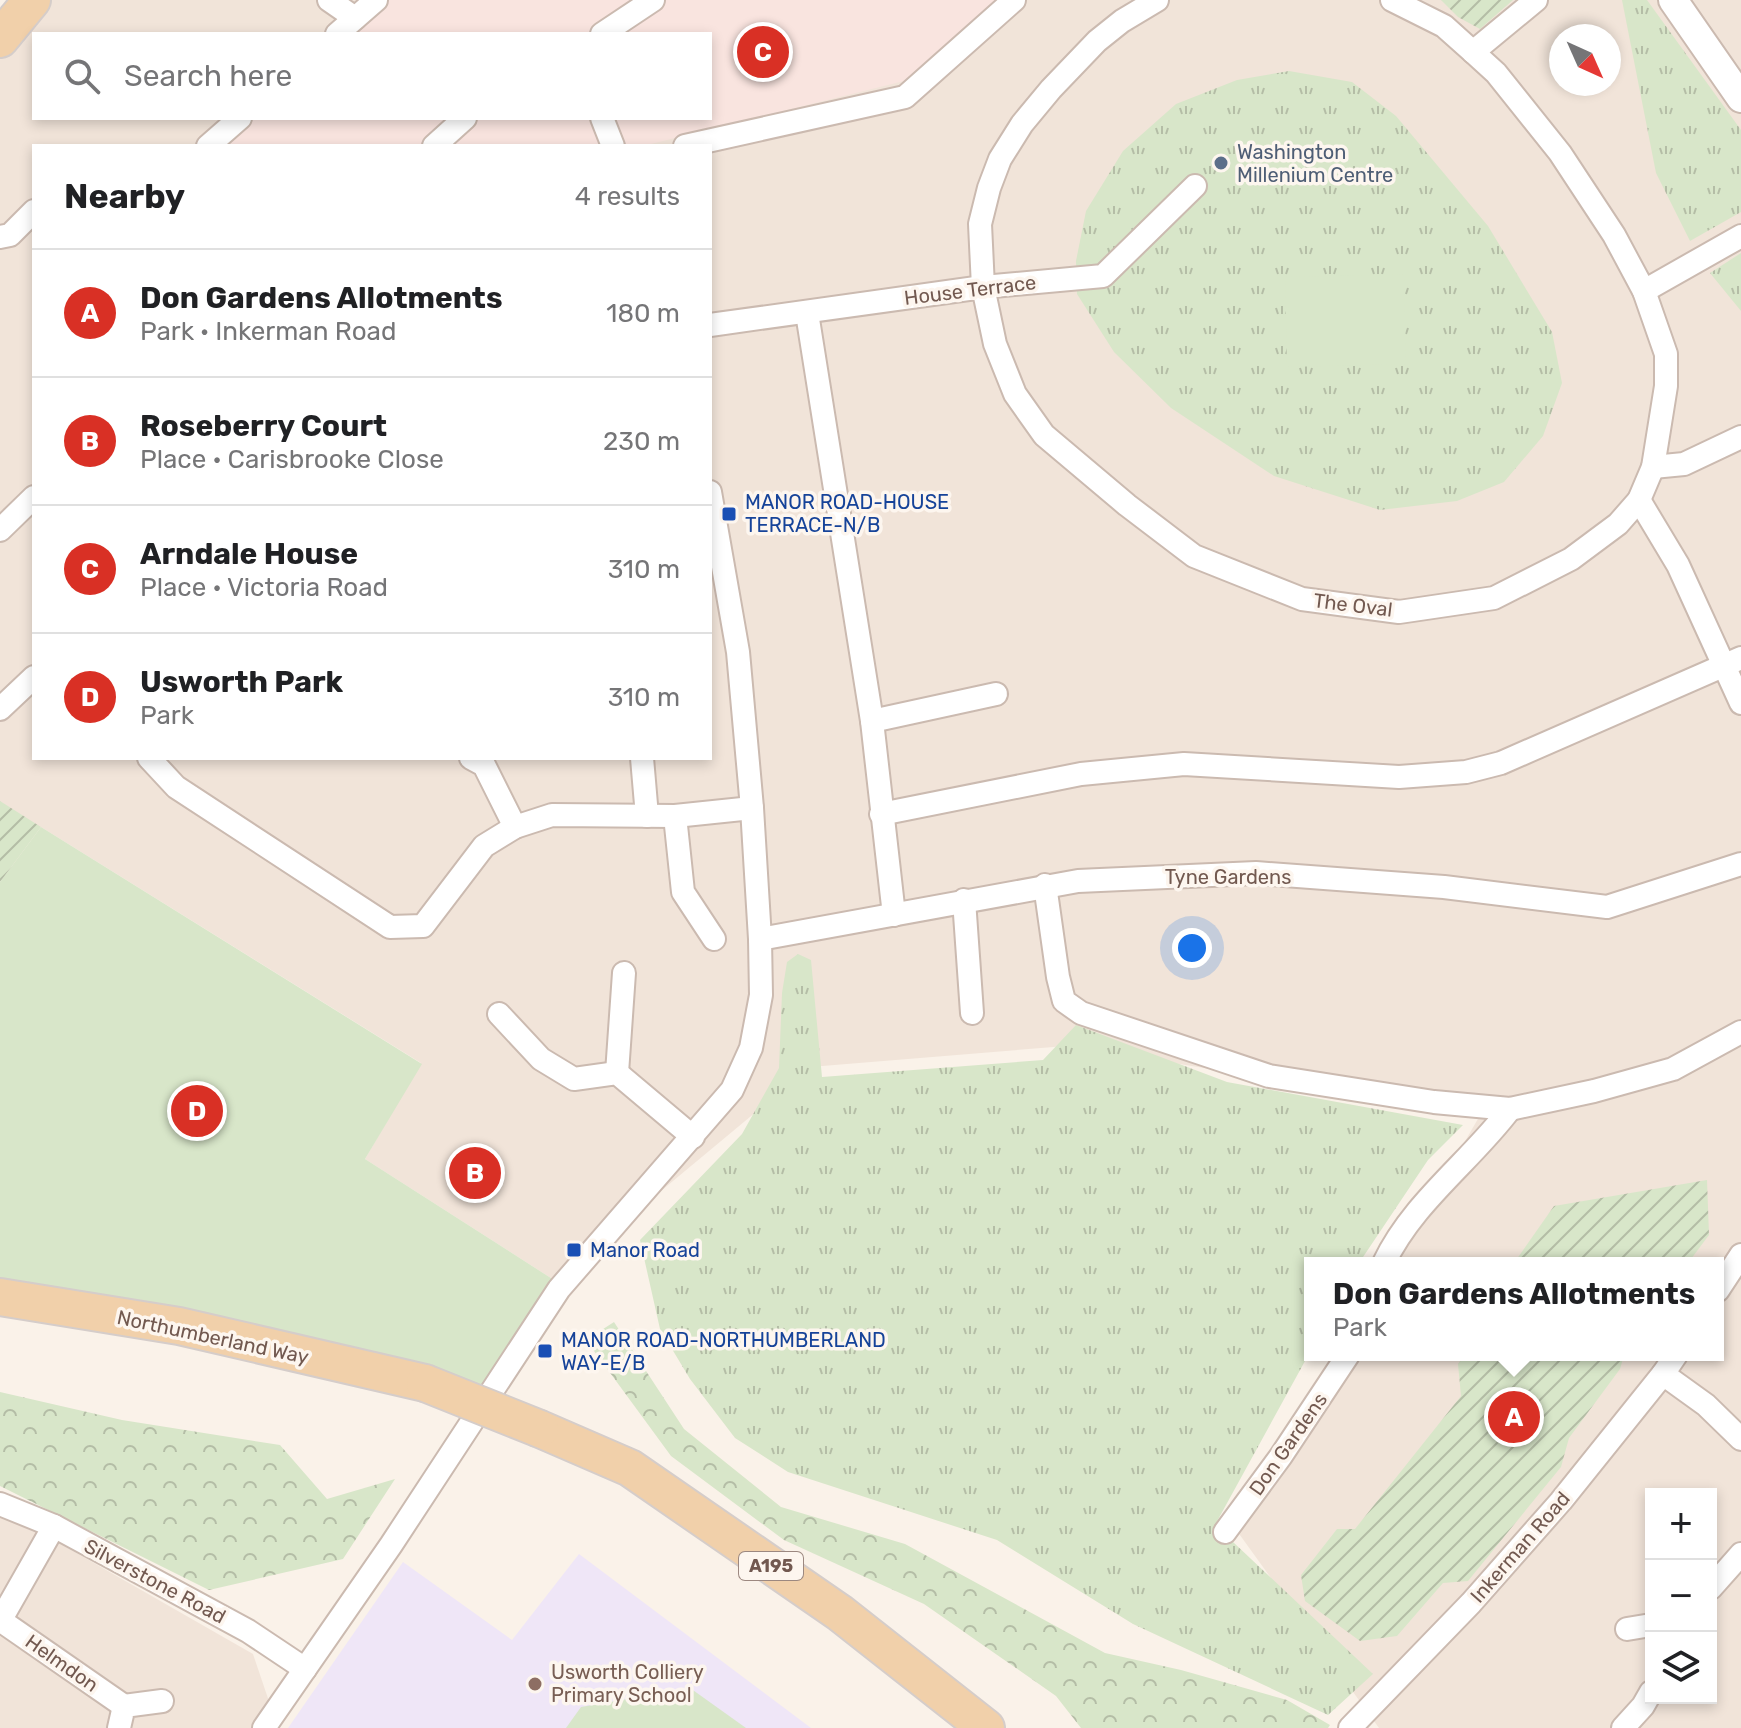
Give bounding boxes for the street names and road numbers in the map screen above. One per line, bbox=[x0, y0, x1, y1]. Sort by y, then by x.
street label: House Terrace bbox=[903, 270, 1037, 310]
street label: The Oval bbox=[1312, 588, 1394, 622]
street label: Tyne Gardens bbox=[1165, 865, 1291, 889]
street label: Northumberland Way bbox=[115, 1305, 311, 1369]
street label: Don Gardens bbox=[1244, 1388, 1332, 1500]
street label: Inkerman Road bbox=[1465, 1487, 1575, 1607]
street label: Silverstone Road bbox=[80, 1534, 230, 1628]
road number: A195 bbox=[739, 1552, 803, 1580]
street label: Helmdon bbox=[21, 1629, 103, 1697]

